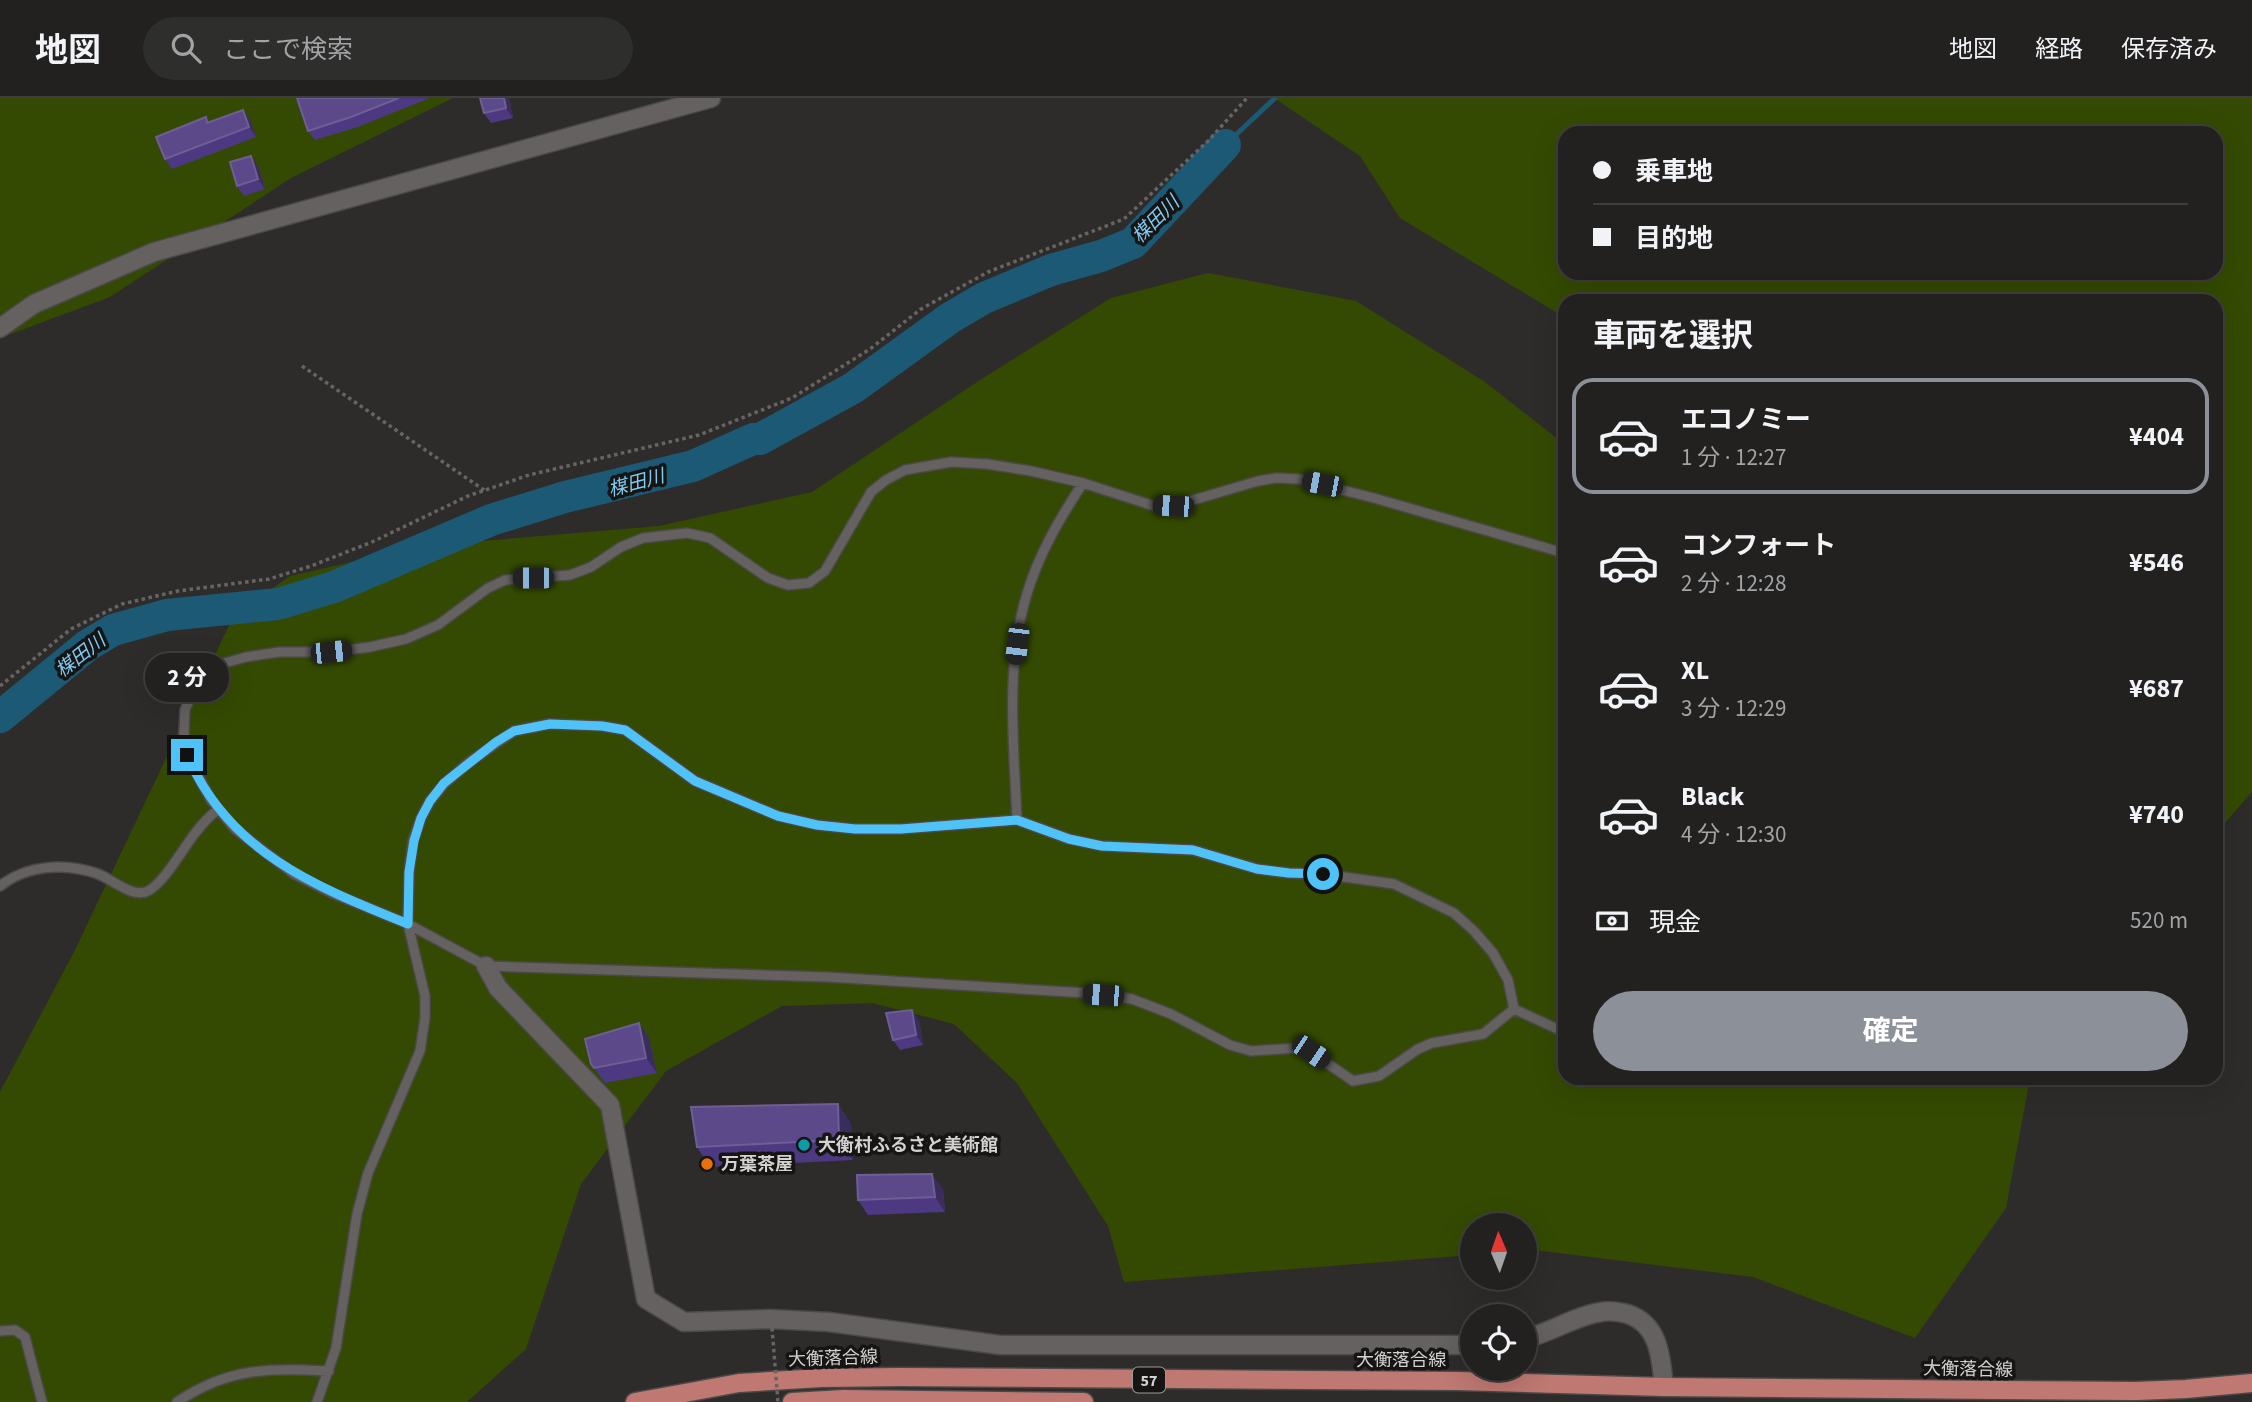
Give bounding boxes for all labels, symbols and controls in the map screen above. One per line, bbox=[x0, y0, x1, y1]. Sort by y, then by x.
search box bbox=[143, 17, 633, 80]
text: 地図 bbox=[35, 27, 101, 74]
icon: search bbox=[167, 29, 205, 67]
text: ここで検索 bbox=[223, 31, 353, 68]
text: 地図 bbox=[1949, 32, 1997, 67]
text: 経路 bbox=[2035, 32, 2083, 67]
text: 保存済み bbox=[2121, 32, 2217, 67]
text: 乗車地 bbox=[1635, 153, 1713, 190]
water label: 楳田川 bbox=[1126, 189, 1187, 250]
text: 目的地 bbox=[1635, 220, 1713, 257]
text: 車両を選択 bbox=[1593, 313, 1753, 359]
text: エコノミー bbox=[1681, 401, 1811, 438]
icon: car bbox=[1597, 405, 1660, 468]
text: ¥404 bbox=[2129, 418, 2184, 455]
text: 1 分 · 12:27 bbox=[1681, 441, 1786, 474]
water label: 楳田川 bbox=[605, 463, 669, 504]
car bbox=[1300, 470, 1345, 498]
car bbox=[1152, 494, 1195, 518]
text: コンフォート bbox=[1681, 527, 1836, 564]
icon: car bbox=[1597, 531, 1660, 594]
text: ¥546 bbox=[2129, 544, 2184, 581]
text: 2 分 · 12:28 bbox=[1681, 567, 1786, 600]
car bbox=[513, 568, 555, 589]
car bbox=[1005, 622, 1030, 666]
water label: 楳田川 bbox=[50, 627, 113, 684]
car bbox=[310, 639, 353, 665]
text: XL bbox=[1681, 652, 1709, 689]
callout: 2 分 bbox=[145, 654, 229, 702]
icon: car bbox=[1597, 657, 1660, 720]
text: 2 分 bbox=[167, 661, 207, 694]
text: ¥687 bbox=[2129, 670, 2184, 707]
text: 3 分 · 12:29 bbox=[1681, 692, 1786, 725]
route end bbox=[171, 739, 203, 771]
text: Black bbox=[1681, 778, 1744, 815]
icon: car bbox=[1597, 783, 1660, 846]
text: ¥740 bbox=[2129, 796, 2184, 833]
text: 4 分 · 12:30 bbox=[1681, 818, 1786, 851]
route start bbox=[1307, 858, 1339, 890]
icon: cash bbox=[1593, 902, 1631, 940]
text: 現金 bbox=[1649, 904, 1701, 941]
text: 520 m bbox=[2130, 904, 2188, 937]
car bbox=[1082, 983, 1125, 1007]
button: 確定 bbox=[1593, 991, 2188, 1071]
car bbox=[1288, 1032, 1335, 1072]
place label: 大衡村ふるさと美術館 bbox=[818, 1133, 998, 1158]
marker: 大衡村ふるさと美術館 bbox=[796, 1137, 812, 1153]
place label: 万葉茶屋 bbox=[721, 1152, 793, 1177]
marker: 万葉茶屋 bbox=[699, 1156, 715, 1172]
north arrow bbox=[1460, 1213, 1536, 1290]
map controls bbox=[1460, 1213, 1537, 1381]
button: locate bbox=[1460, 1304, 1537, 1381]
street label: 大衡落合線 bbox=[788, 1344, 878, 1373]
street label: 大衡落合線 bbox=[1356, 1348, 1446, 1373]
street label: 大衡落合線 bbox=[1923, 1356, 2013, 1383]
road number: 57 bbox=[1133, 1368, 1165, 1392]

